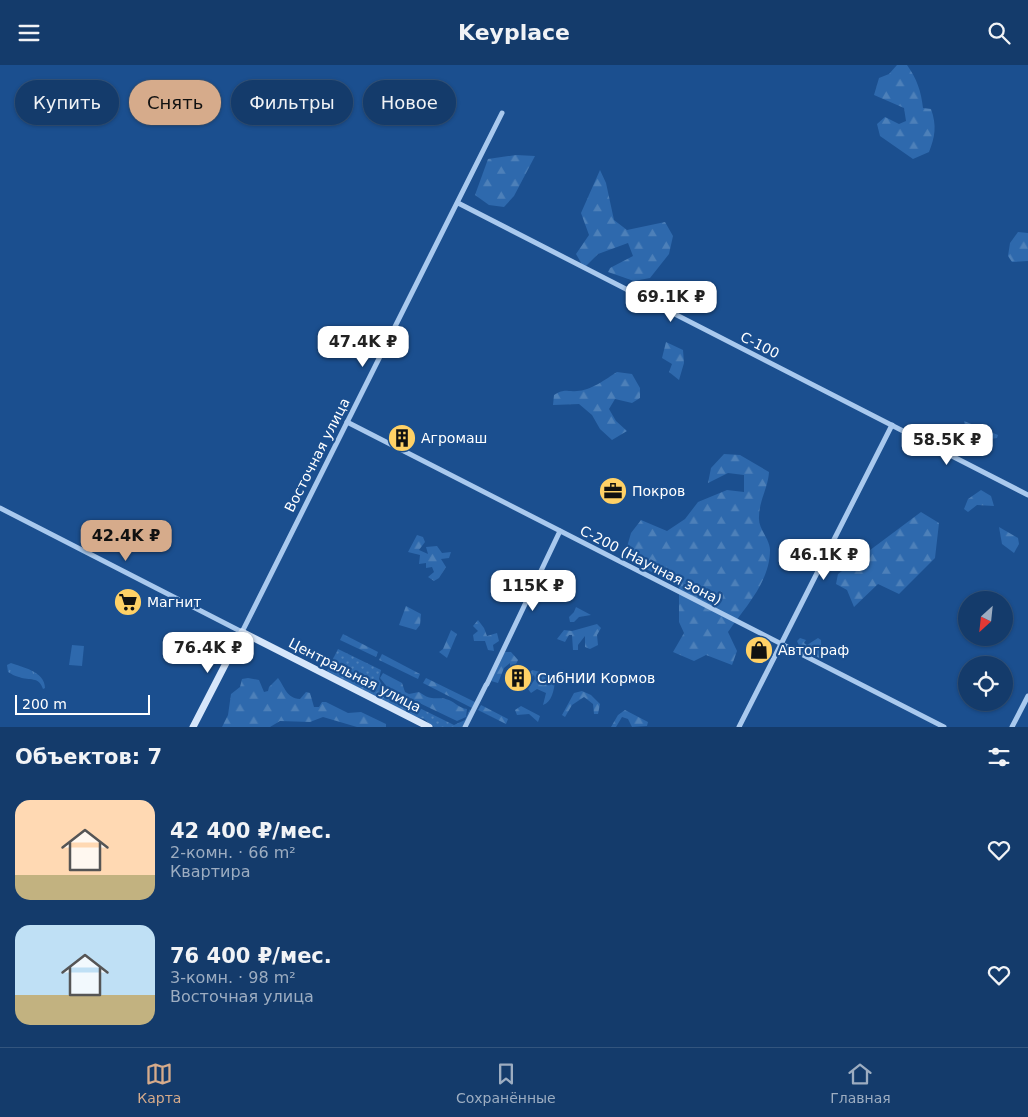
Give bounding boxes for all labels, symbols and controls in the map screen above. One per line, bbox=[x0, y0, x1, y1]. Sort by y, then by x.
icon: menu bbox=[15, 19, 43, 47]
icon: search bbox=[985, 19, 1013, 47]
text: Keyplace bbox=[458, 20, 570, 45]
chip: Купить bbox=[15, 80, 119, 125]
chip: Снять bbox=[129, 80, 221, 125]
chip: Фильтры bbox=[231, 80, 353, 125]
chip: Новое bbox=[363, 80, 456, 125]
pin: 69.1K ₽ bbox=[625, 281, 717, 323]
text: 69.1K ₽ bbox=[637, 287, 705, 306]
pin: 47.4K ₽ bbox=[317, 325, 409, 368]
street label: С-100 bbox=[738, 328, 782, 362]
text: 47.4K ₽ bbox=[329, 332, 397, 351]
street label: Восточная улица bbox=[281, 395, 353, 515]
building icon: Агромаш bbox=[387, 423, 417, 453]
pin: 58.5K ₽ bbox=[901, 423, 993, 466]
place label: Агромаш bbox=[421, 430, 487, 446]
text: 58.5K ₽ bbox=[913, 430, 981, 449]
office icon: Покров bbox=[598, 476, 628, 506]
place label: Покров bbox=[632, 483, 685, 499]
pin: 42.4K ₽ bbox=[80, 519, 172, 562]
street label: С-200 (Научная зона) bbox=[577, 522, 725, 608]
text: 42.4K ₽ bbox=[92, 526, 160, 545]
pin: 46.1K ₽ bbox=[778, 539, 870, 581]
text: 46.1K ₽ bbox=[790, 545, 858, 564]
pin: 115K ₽ bbox=[492, 569, 574, 612]
text: 115K ₽ bbox=[502, 576, 564, 595]
supermarket icon: Магнит bbox=[113, 587, 143, 617]
north arrow bbox=[958, 591, 1012, 646]
map controls bbox=[958, 591, 1013, 711]
place label: Магнит bbox=[147, 594, 201, 610]
pin: 76.4K ₽ bbox=[162, 631, 254, 674]
street label: Центральная улица bbox=[286, 635, 424, 715]
shop icon: Автограф bbox=[744, 635, 774, 665]
text: 76.4K ₽ bbox=[174, 638, 242, 657]
place label: Автограф bbox=[778, 642, 849, 658]
button: locate bbox=[958, 656, 1013, 711]
building icon: СибНИИ Кормов bbox=[503, 663, 533, 693]
place label: СибНИИ Кормов bbox=[537, 670, 655, 686]
scale bar bbox=[15, 692, 150, 715]
text: 200 m bbox=[22, 696, 67, 712]
icon: filters bbox=[985, 743, 1013, 771]
text: Объектов: 7 bbox=[15, 745, 162, 769]
text: 42 400 ₽/мес. bbox=[170, 819, 332, 843]
icon: home bbox=[55, 820, 115, 880]
icon: heart bbox=[985, 836, 1013, 864]
text: 2-комн. · 66 m² bbox=[170, 843, 296, 862]
text: Квартира bbox=[170, 862, 250, 881]
text: 76 400 ₽/мес. bbox=[170, 944, 332, 968]
icon: home bbox=[55, 945, 115, 1005]
icon: heart bbox=[985, 961, 1013, 989]
text: 3-комн. · 98 m² bbox=[170, 968, 296, 987]
text: Восточная улица bbox=[170, 987, 314, 1006]
tab: Карта bbox=[137, 1060, 181, 1106]
tab: Сохранённые bbox=[456, 1060, 556, 1106]
tab: Главная bbox=[830, 1060, 891, 1106]

